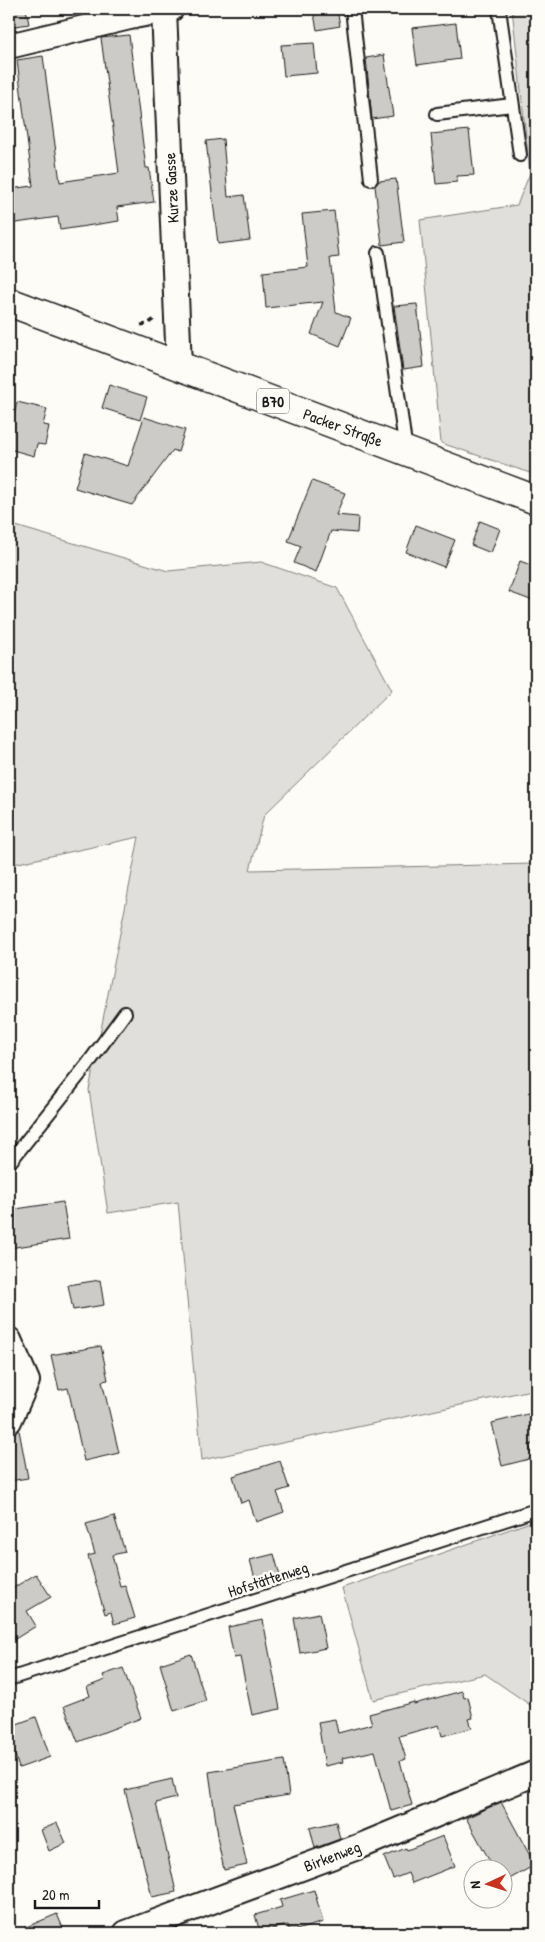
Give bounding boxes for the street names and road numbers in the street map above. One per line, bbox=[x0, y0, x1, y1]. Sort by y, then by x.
street label: Kurze Gasse bbox=[158, 152, 184, 224]
road number: B70 bbox=[257, 388, 289, 414]
street label: Packer Straße bbox=[300, 402, 386, 452]
street label: Hofstättenweg bbox=[225, 1556, 311, 1602]
street label: Birkenweg bbox=[301, 1835, 363, 1877]

